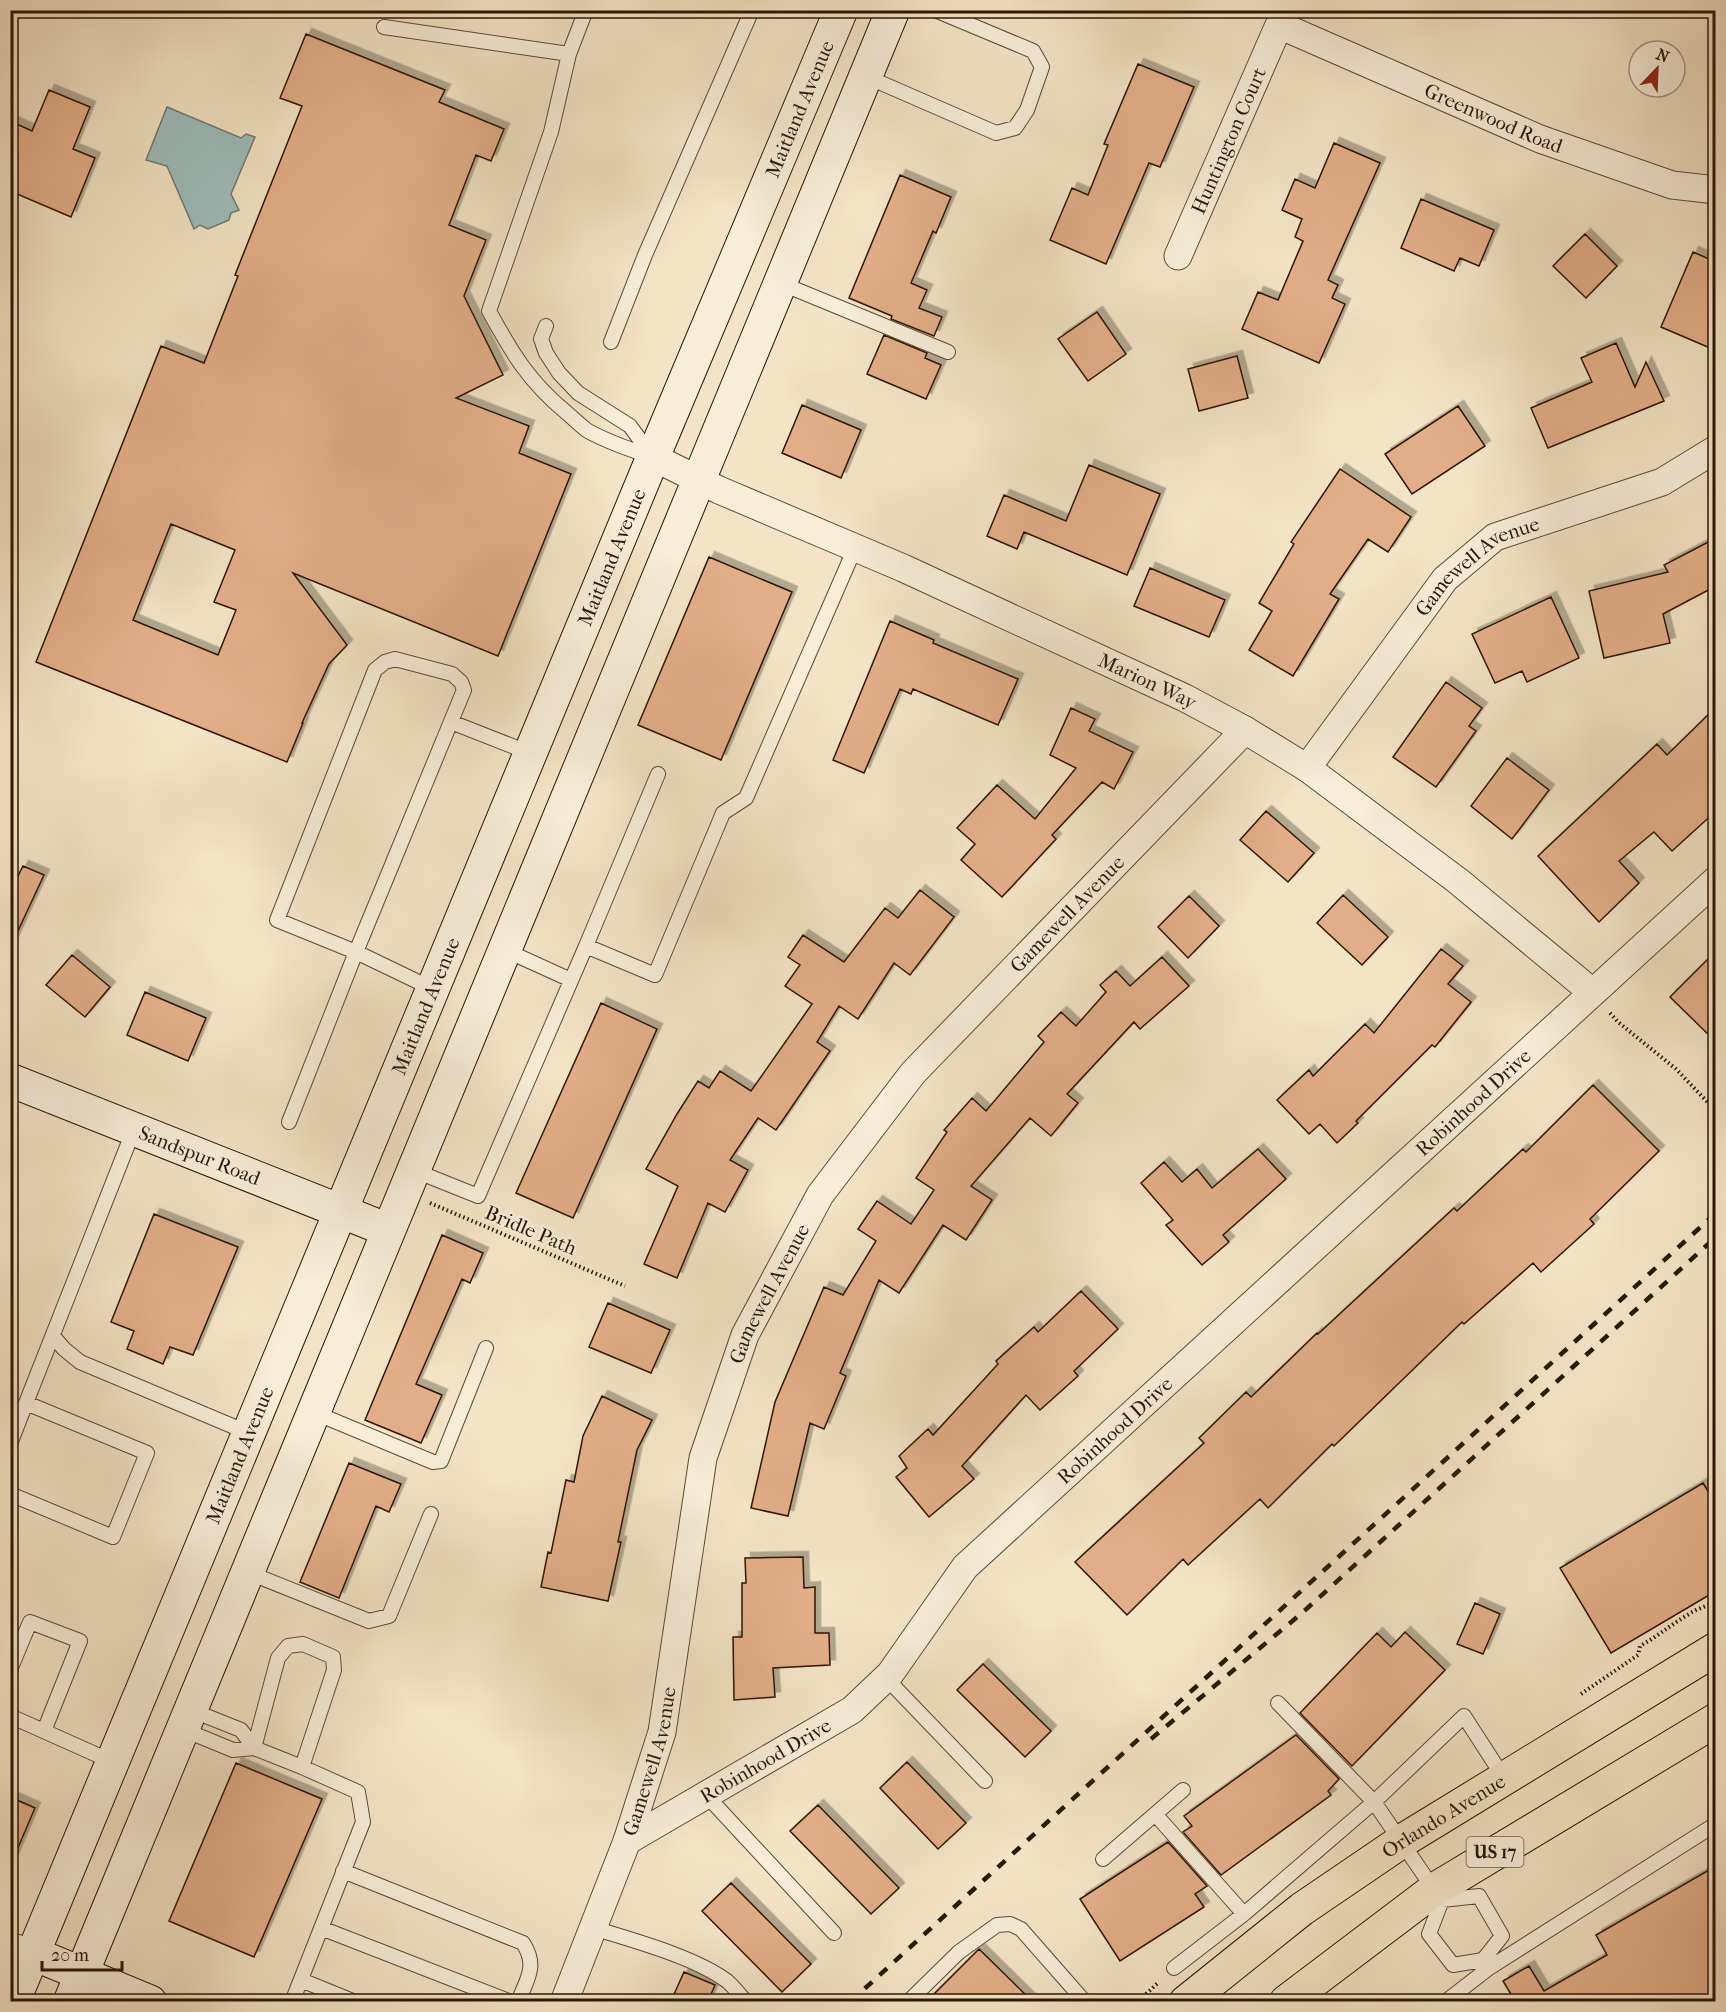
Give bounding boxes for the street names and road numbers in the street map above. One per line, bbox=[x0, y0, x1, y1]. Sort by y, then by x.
street label: Maitland Avenue bbox=[761, 37, 839, 181]
street label: Huntington Court bbox=[1187, 64, 1271, 218]
street label: Greenwood Road bbox=[1421, 79, 1567, 158]
street label: Maitland Avenue bbox=[573, 485, 651, 629]
street label: Gamewell Avenue bbox=[1411, 512, 1542, 621]
street label: Marion Way bbox=[1095, 649, 1202, 715]
street label: Gamewell Avenue bbox=[1006, 851, 1129, 978]
street label: Maitland Avenue bbox=[387, 934, 465, 1078]
street label: Robinhood Drive bbox=[1411, 1044, 1536, 1161]
street label: Sandspur Road bbox=[135, 1121, 265, 1191]
street label: Bridle Path bbox=[482, 1201, 581, 1260]
street label: Gamewell Avenue bbox=[725, 1220, 814, 1367]
street label: Robinhood Drive bbox=[1053, 1372, 1177, 1489]
street label: Maitland Avenue bbox=[201, 1383, 279, 1527]
street label: Gamewell Avenue bbox=[618, 1685, 681, 1839]
street label: Robinhood Drive bbox=[696, 1714, 835, 1808]
street label: Orlando Avenue bbox=[1378, 1770, 1510, 1863]
road number: US 17 bbox=[1466, 1837, 1524, 1867]

